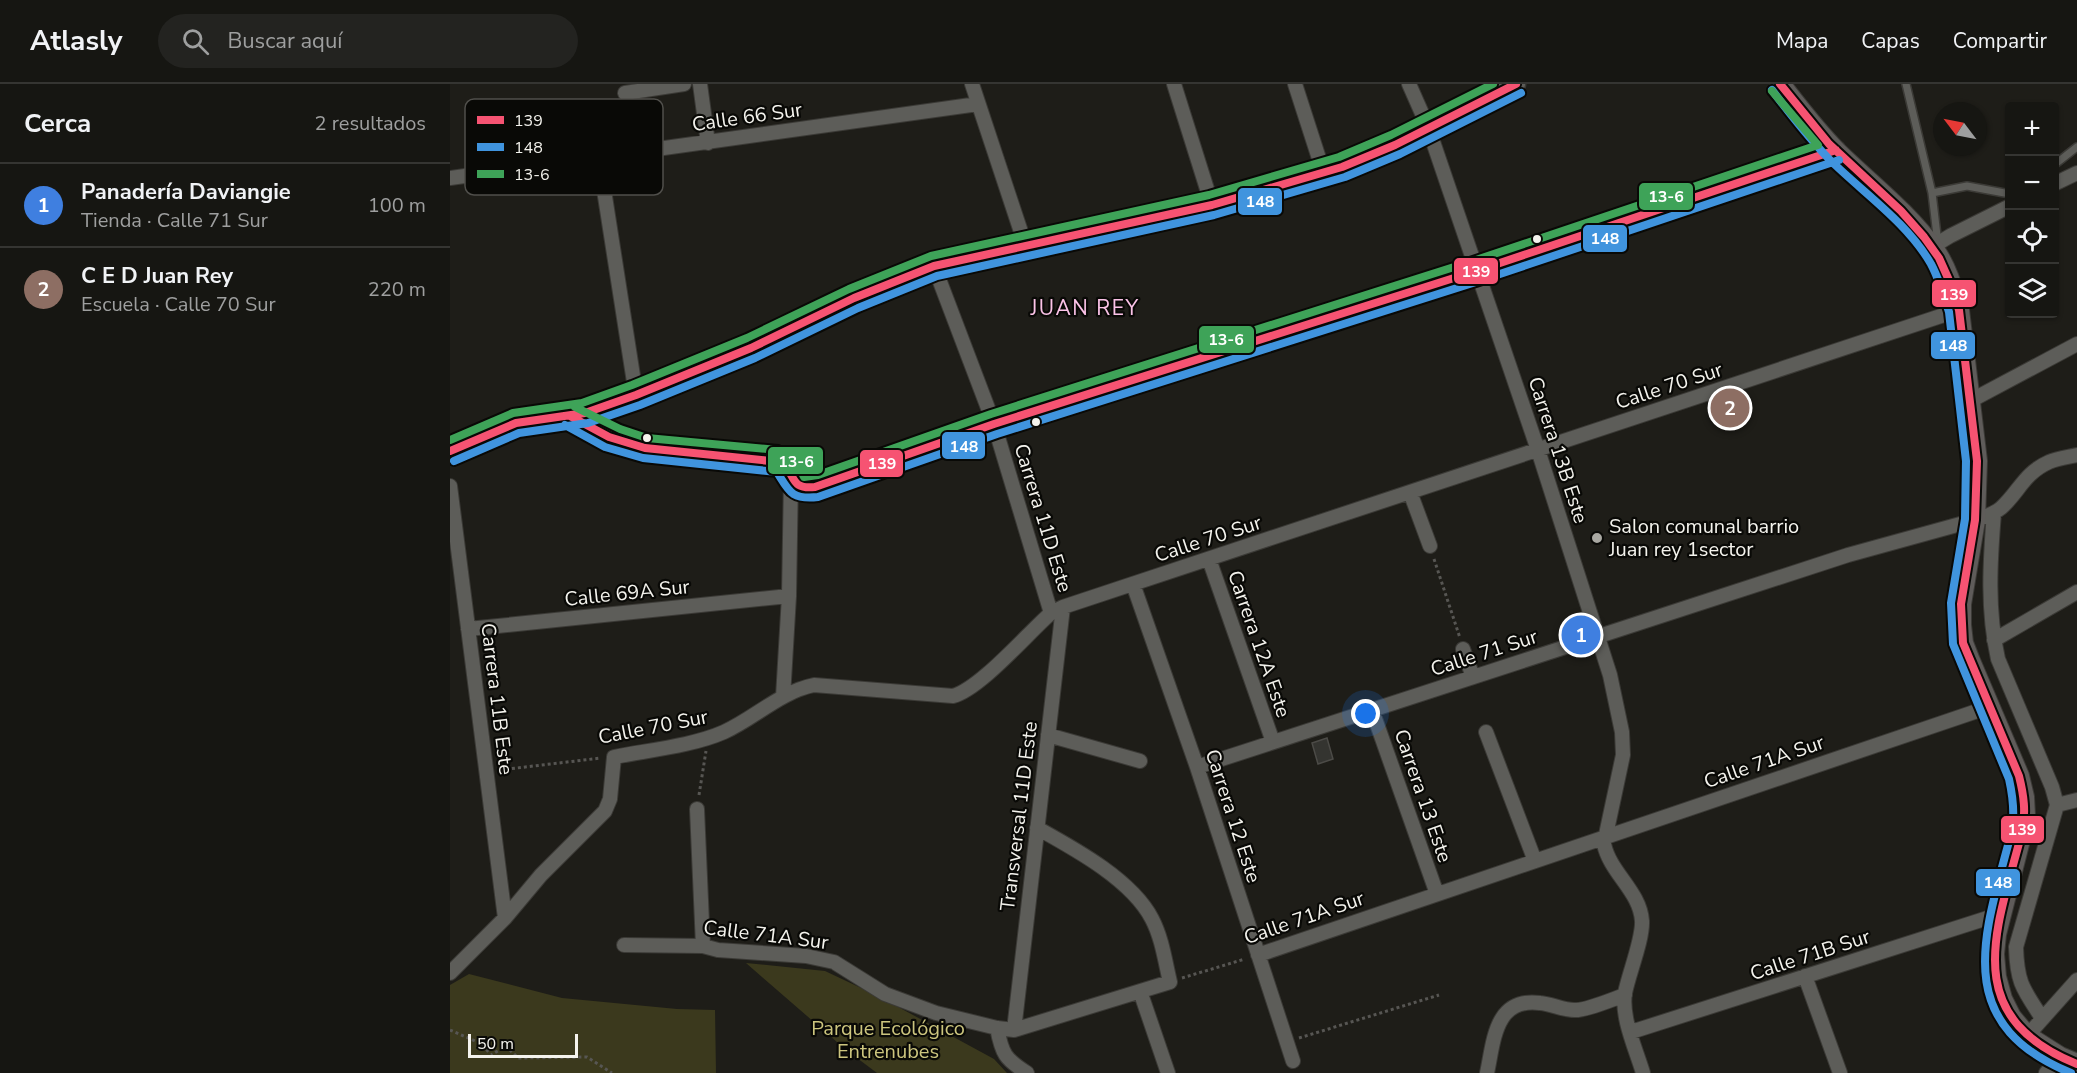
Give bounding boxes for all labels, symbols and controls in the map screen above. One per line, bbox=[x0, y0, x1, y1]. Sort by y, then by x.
search box bbox=[158, 14, 578, 68]
text: Atlasly bbox=[30, 22, 122, 60]
icon: search bbox=[179, 25, 212, 58]
text: Buscar aquí bbox=[227, 26, 342, 56]
text: Mapa bbox=[1776, 27, 1828, 55]
text: Capas bbox=[1861, 27, 1920, 55]
text: Compartir bbox=[1953, 27, 2047, 55]
street label: Calle 66 Sur bbox=[690, 96, 804, 138]
legend bbox=[465, 99, 663, 195]
north arrow bbox=[1933, 102, 1987, 156]
map controls bbox=[2005, 102, 2059, 318]
button: + bbox=[2005, 102, 2059, 156]
text: Cerca bbox=[24, 106, 91, 141]
text: 2 resultados bbox=[315, 110, 426, 137]
text: 139 bbox=[514, 110, 543, 132]
text: 148 bbox=[514, 137, 543, 159]
button: − bbox=[2005, 156, 2059, 210]
text: 13-6 bbox=[514, 164, 550, 186]
text: Panadería Daviangie bbox=[81, 177, 291, 207]
line badge: 13-6 bbox=[1638, 182, 1694, 211]
text: 13-6 bbox=[1648, 186, 1684, 208]
line badge: 148 bbox=[1237, 187, 1283, 216]
text: 148 bbox=[1246, 191, 1274, 213]
text: 1 bbox=[38, 192, 50, 219]
text: 100 m bbox=[368, 192, 426, 219]
text: Tienda · Calle 71 Sur bbox=[81, 207, 268, 234]
button: locate bbox=[2005, 210, 2059, 264]
line badge: 148 bbox=[1582, 224, 1628, 253]
text: 148 bbox=[1591, 228, 1619, 250]
unlabelled marker bbox=[1531, 233, 1543, 245]
line badge: 139 bbox=[1453, 257, 1499, 285]
text: C E D Juan Rey bbox=[81, 261, 233, 291]
text: 139 bbox=[1462, 261, 1490, 283]
button: layers bbox=[2005, 264, 2059, 318]
text: 2 bbox=[38, 276, 50, 303]
text: 220 m bbox=[368, 276, 426, 303]
line badge: 139 bbox=[1931, 279, 1977, 308]
text: 139 bbox=[1940, 284, 1968, 306]
text: Escuela · Calle 70 Sur bbox=[81, 291, 276, 318]
district label: JUAN REY bbox=[1030, 294, 1139, 322]
line badge: 13-6 bbox=[1198, 325, 1255, 354]
text: 13-6 bbox=[1208, 329, 1244, 351]
line badge: 148 bbox=[1930, 331, 1976, 360]
text: 148 bbox=[1939, 335, 1967, 357]
street label: Calle 70 Sur bbox=[1612, 356, 1726, 416]
street label: Carrera 13B Este bbox=[1522, 373, 1594, 527]
pin: 2 bbox=[1710, 386, 1750, 430]
unlabelled marker bbox=[1030, 416, 1042, 428]
line badge: 148 bbox=[941, 431, 986, 460]
unlabelled marker bbox=[641, 432, 653, 444]
text: 148 bbox=[950, 436, 978, 458]
street label: Carrera 11D Este bbox=[1008, 440, 1078, 596]
line badge: 13-6 bbox=[767, 446, 824, 475]
line badge: 139 bbox=[859, 449, 904, 478]
text: 13-6 bbox=[778, 451, 814, 473]
text: 139 bbox=[868, 453, 896, 475]
street label: Calle 70 Sur bbox=[1151, 509, 1265, 569]
place label: Salon comunal barrio Juan rey 1sector bbox=[1608, 513, 1799, 563]
marker: Salon comunal barrio Juan rey 1sector bbox=[1590, 531, 1604, 545]
street label: Carrera 12A Este bbox=[1221, 567, 1297, 721]
street label: Calle 69A Sur bbox=[563, 573, 691, 613]
pin: 1 bbox=[1562, 612, 1600, 658]
street label: Carrera 11B Este bbox=[474, 622, 520, 776]
street label: Calle 71 Sur bbox=[1427, 623, 1541, 683]
your location bbox=[1351, 699, 1380, 728]
street label: Calle 70 Sur bbox=[596, 703, 710, 751]
street label: Transversal 11D Este bbox=[994, 720, 1044, 912]
street label: Carrera 13 Este bbox=[1388, 726, 1458, 866]
street label: Calle 71A Sur bbox=[1700, 729, 1828, 795]
street label: Carrera 12 Este bbox=[1199, 746, 1267, 886]
line badge: 139 bbox=[2000, 815, 2045, 844]
text: 139 bbox=[2008, 819, 2036, 841]
line badge: 148 bbox=[1975, 868, 2021, 897]
text: 148 bbox=[1984, 872, 2012, 894]
street label: Calle 71A Sur bbox=[1240, 885, 1368, 951]
street label: Calle 71A Sur bbox=[702, 914, 830, 956]
street label: Calle 71B Sur bbox=[1747, 923, 1873, 987]
park label: Parque Ecológico Entrenubes bbox=[811, 1015, 965, 1065]
scale bar bbox=[468, 1031, 578, 1058]
text: 50 m bbox=[477, 1033, 514, 1055]

